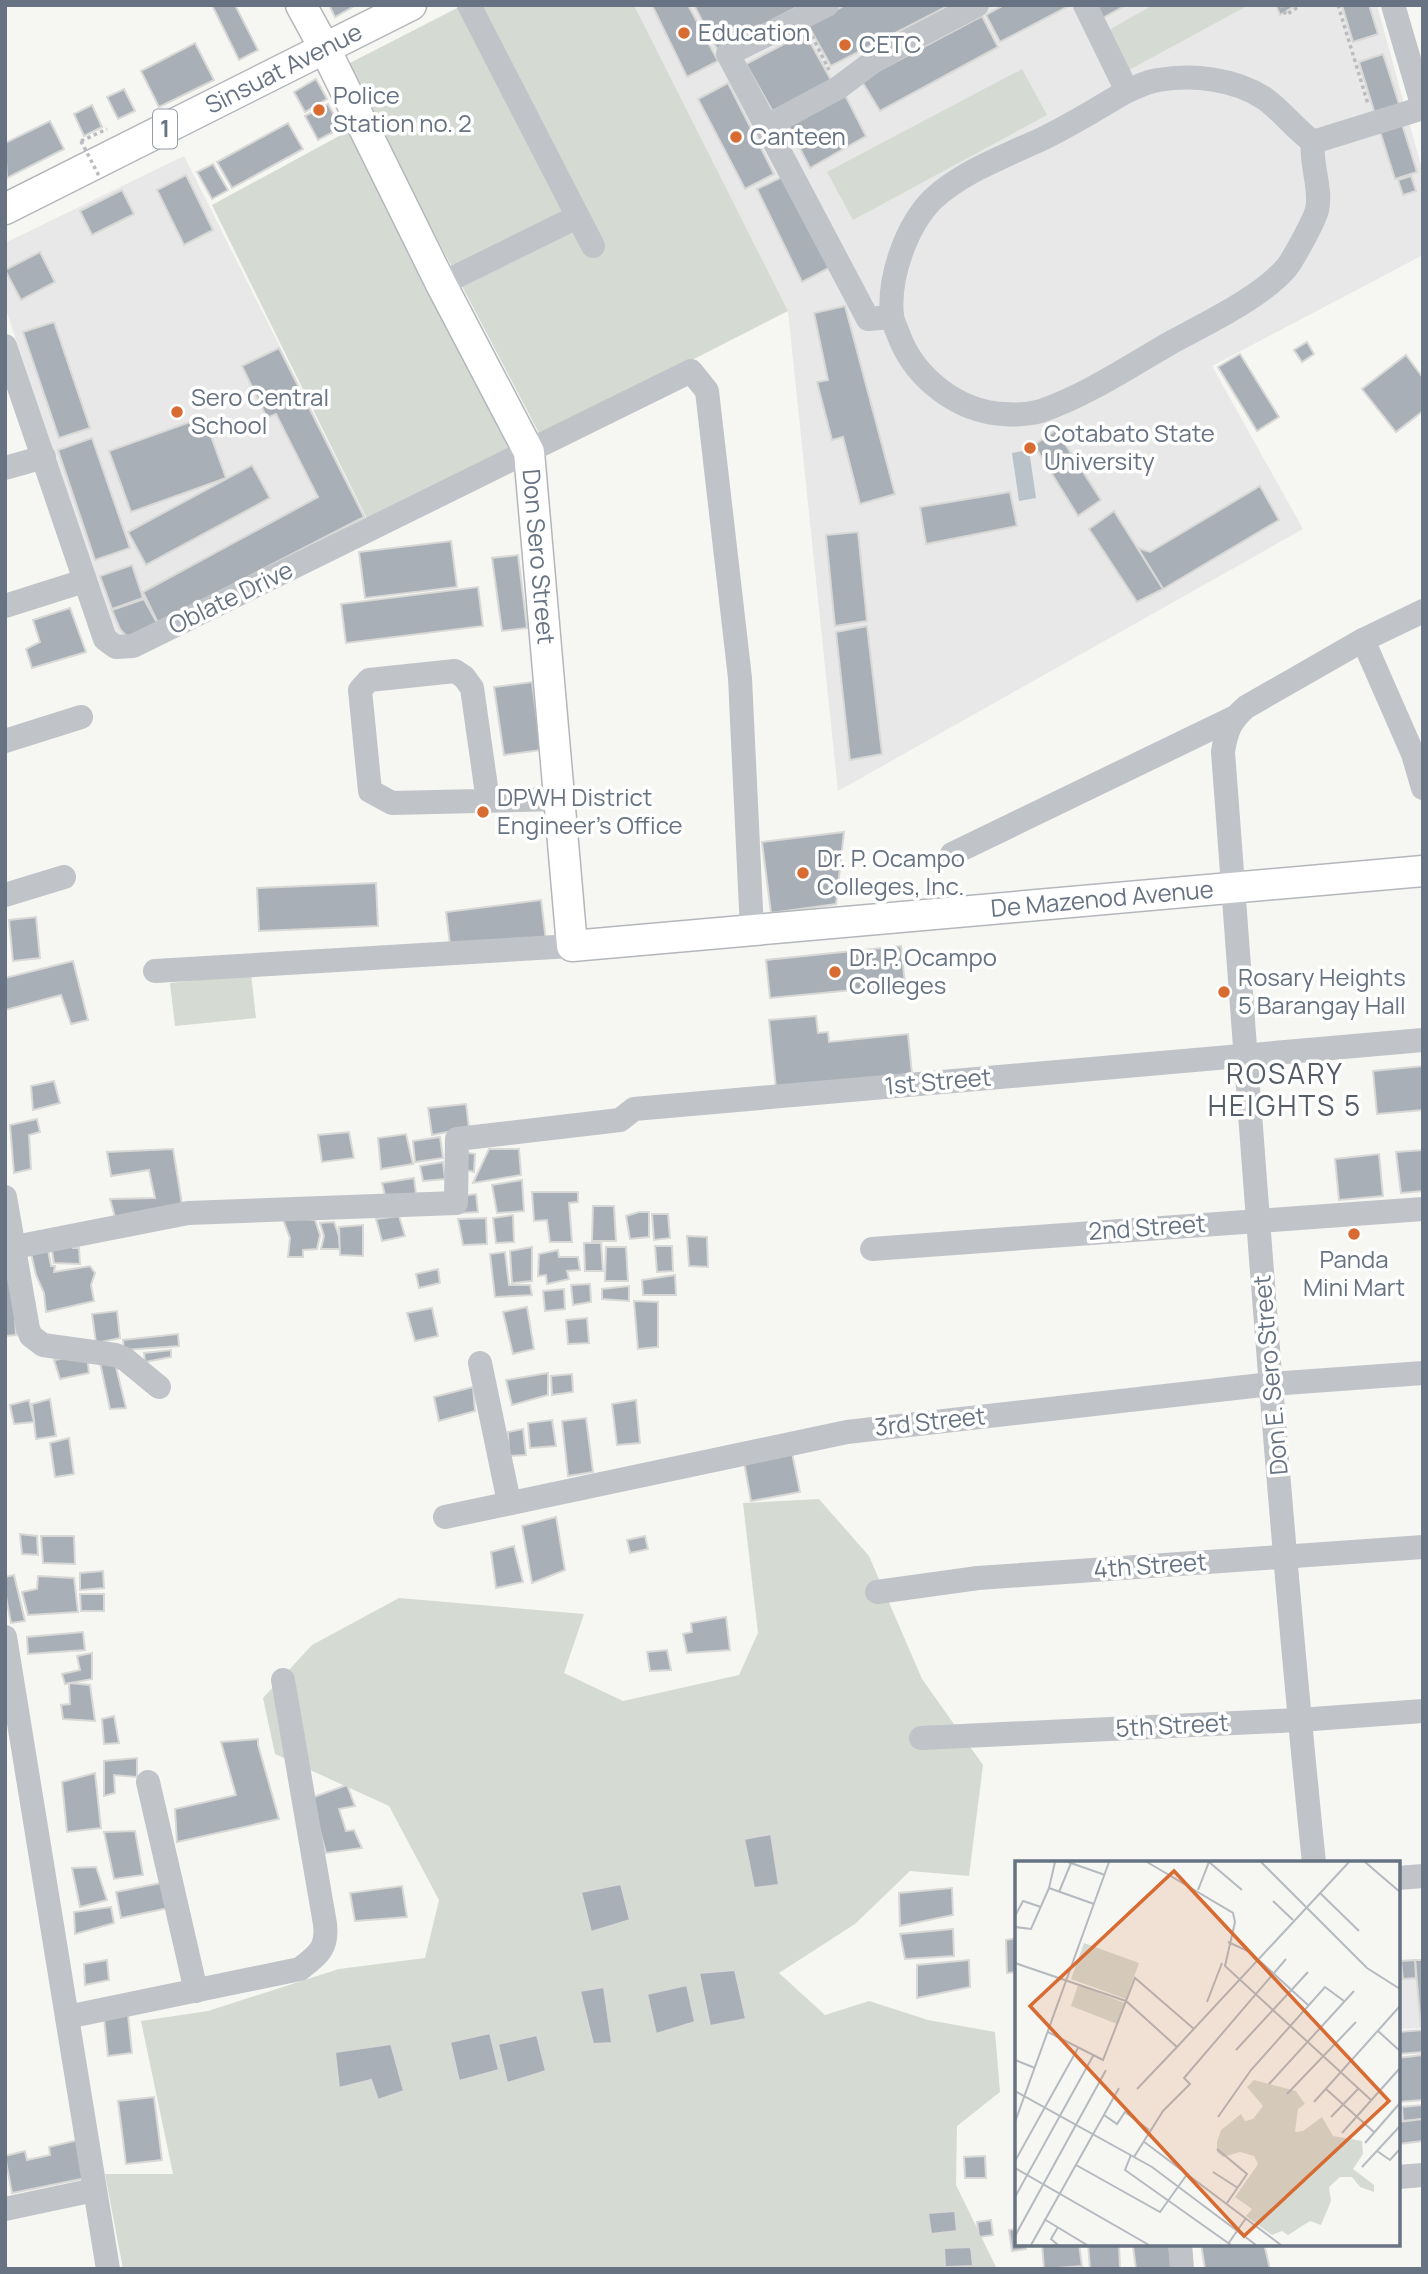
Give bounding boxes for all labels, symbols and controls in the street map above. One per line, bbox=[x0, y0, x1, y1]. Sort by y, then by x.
street label: Sinsuat Avenue bbox=[199, 14, 367, 121]
place label: Education bbox=[698, 15, 810, 48]
marker: Education bbox=[676, 25, 692, 41]
place label: CETC bbox=[859, 27, 921, 60]
marker: CETC bbox=[837, 37, 853, 53]
place label: Police Station no. 2 bbox=[333, 78, 472, 139]
marker: Police Station no. 2 bbox=[311, 102, 327, 118]
road number: 1 bbox=[153, 110, 177, 148]
place label: Canteen bbox=[750, 119, 846, 152]
marker: Canteen bbox=[728, 129, 744, 145]
place label: Sero Central School bbox=[191, 380, 329, 441]
marker: Sero Central School bbox=[169, 404, 185, 420]
place label: Cotabato State University bbox=[1044, 416, 1215, 477]
marker: Cotabato State University bbox=[1022, 440, 1038, 456]
street label: Don Sero Street bbox=[516, 467, 564, 646]
street label: Oblate Drive bbox=[163, 552, 298, 641]
place label: DPWH District Engineer's Office bbox=[497, 780, 683, 841]
marker: DPWH District Engineer's Office bbox=[475, 804, 491, 820]
place label: Dr. P. Ocampo Colleges, Inc. bbox=[817, 841, 965, 902]
marker: Dr. P. Ocampo Colleges, Inc. bbox=[795, 865, 811, 881]
street label: De Mazenod Avenue bbox=[989, 872, 1215, 924]
place label: Dr. P. Ocampo Colleges bbox=[849, 940, 997, 1001]
place label: Rosary Heights 5 Barangay Hall bbox=[1238, 960, 1406, 1021]
marker: Dr. P. Ocampo Colleges bbox=[827, 964, 843, 980]
marker: Rosary Heights 5 Barangay Hall bbox=[1216, 984, 1232, 1000]
district label: ROSARY HEIGHTS 5 bbox=[1208, 1054, 1362, 1124]
street label: 1st Street bbox=[883, 1059, 993, 1102]
street label: 2nd Street bbox=[1087, 1206, 1207, 1247]
marker: Panda Mini Mart bbox=[1346, 1226, 1362, 1242]
place label: Panda Mini Mart bbox=[1303, 1242, 1405, 1303]
street label: Don E. Sero Street bbox=[1244, 1274, 1295, 1477]
street label: 3rd Street bbox=[873, 1398, 987, 1443]
street label: 4th Street bbox=[1092, 1544, 1208, 1585]
street label: 5th Street bbox=[1115, 1705, 1229, 1744]
inset map bbox=[1015, 1861, 1400, 2246]

